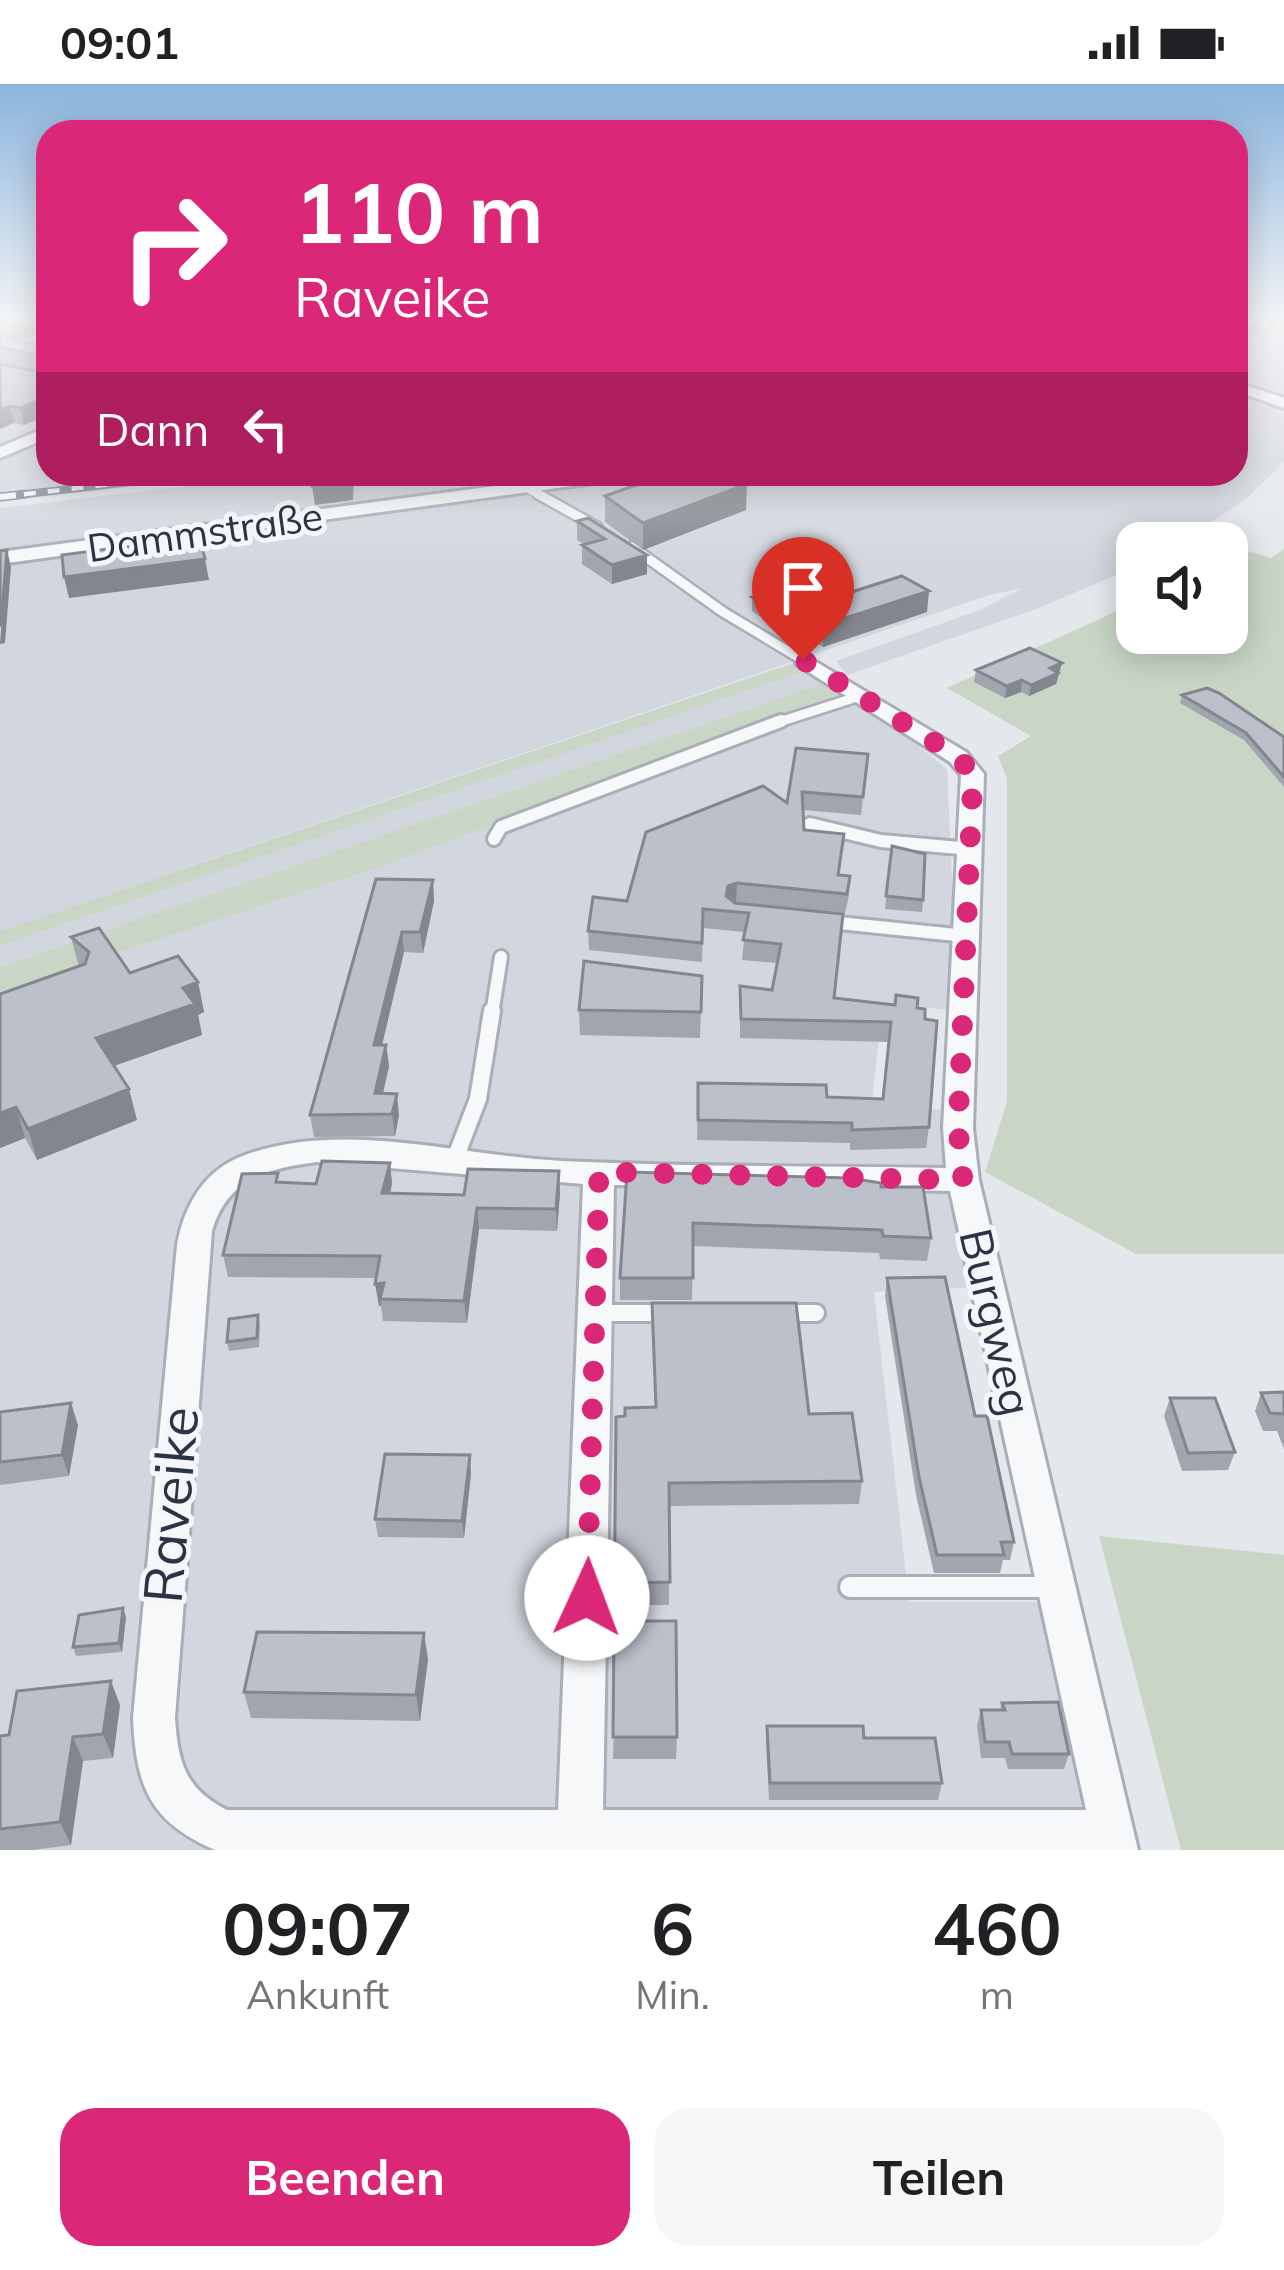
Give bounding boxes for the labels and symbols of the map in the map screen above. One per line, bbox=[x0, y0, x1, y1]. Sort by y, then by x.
street label: Dammstraße bbox=[84, 491, 326, 572]
pin bbox=[752, 537, 854, 660]
street label: Burgweg bbox=[948, 1223, 1046, 1421]
street label: Raveike bbox=[128, 1404, 212, 1606]
position arrow bbox=[524, 1535, 650, 1661]

